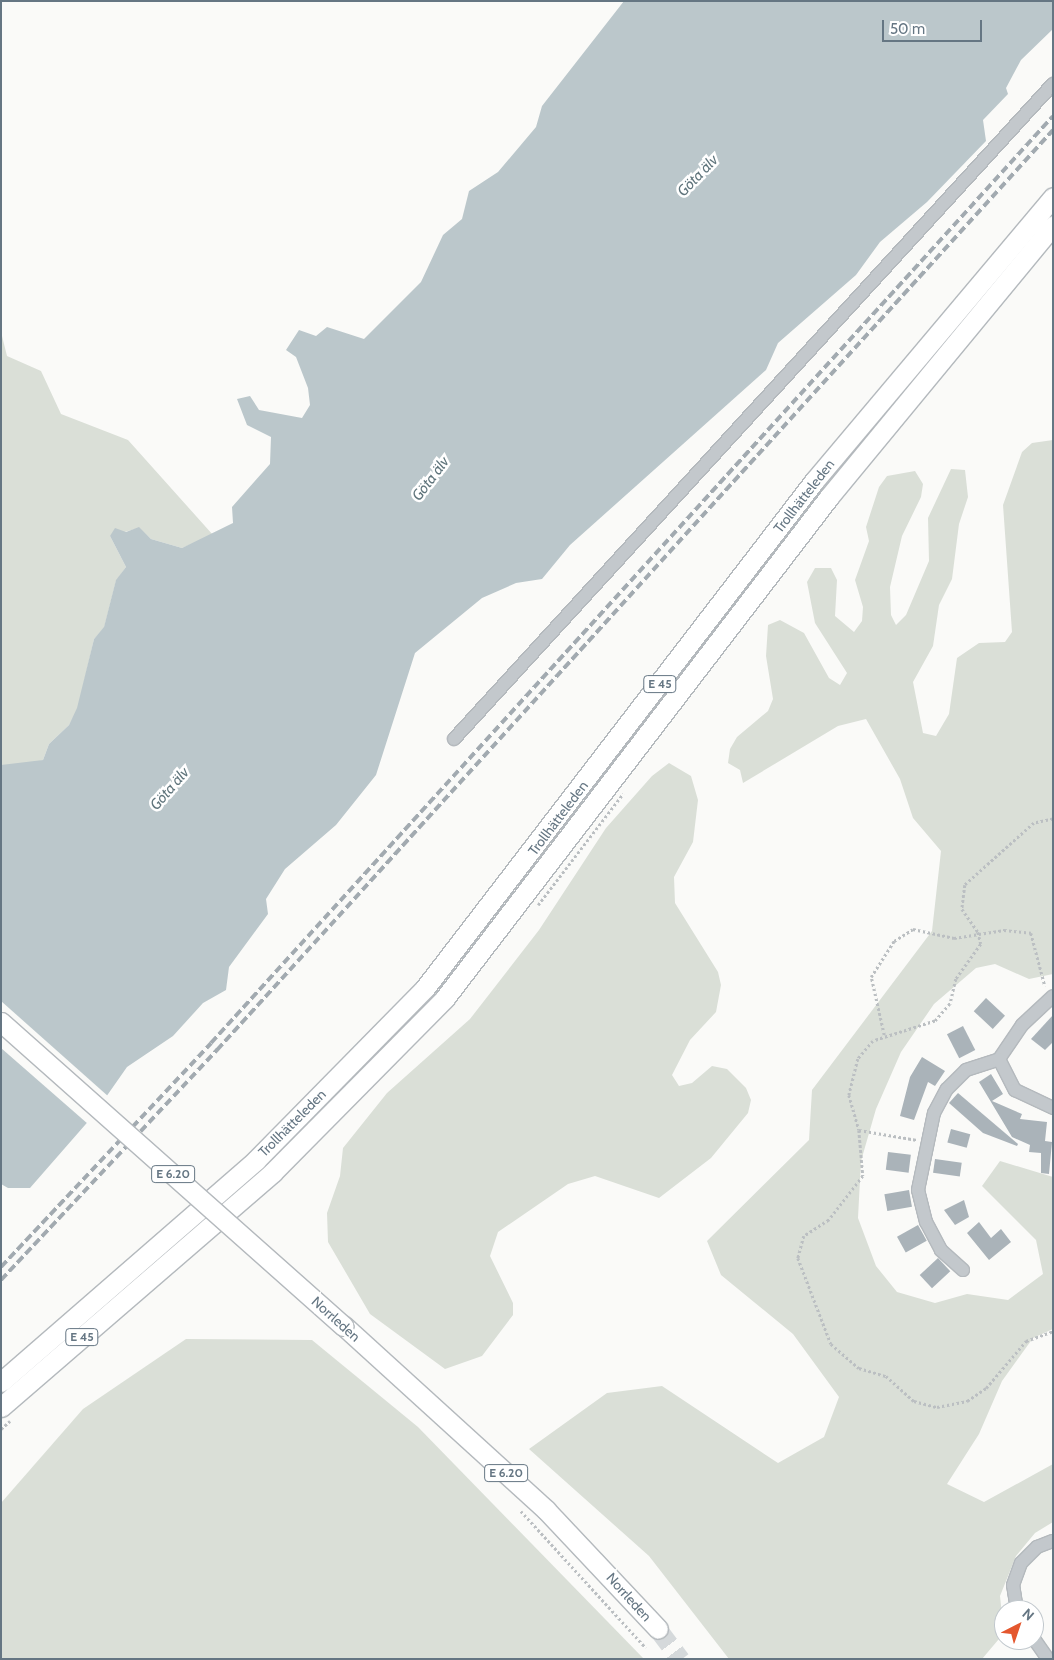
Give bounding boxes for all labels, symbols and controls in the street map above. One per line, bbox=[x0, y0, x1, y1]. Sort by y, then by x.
scale bar bbox=[884, 10, 984, 42]
text: 50 m bbox=[890, 20, 925, 38]
water label: Göta älv bbox=[674, 152, 722, 200]
water label: Göta älv bbox=[409, 453, 453, 505]
street label: Trollhätteleden bbox=[770, 456, 838, 536]
road number: E 45 bbox=[642, 674, 678, 694]
water label: Göta älv bbox=[147, 764, 193, 814]
street label: Trollhätteleden bbox=[525, 778, 591, 858]
street label: Trollhätteleden bbox=[255, 1086, 329, 1160]
road number: E 6.20 bbox=[150, 1164, 196, 1184]
street label: Norrleden bbox=[308, 1293, 364, 1345]
road number: E 45 bbox=[64, 1328, 100, 1346]
road number: E 6.20 bbox=[484, 1464, 528, 1482]
street label: Norrleden bbox=[603, 1569, 655, 1625]
north arrow bbox=[994, 1600, 1044, 1650]
text: N bbox=[1019, 1604, 1038, 1624]

